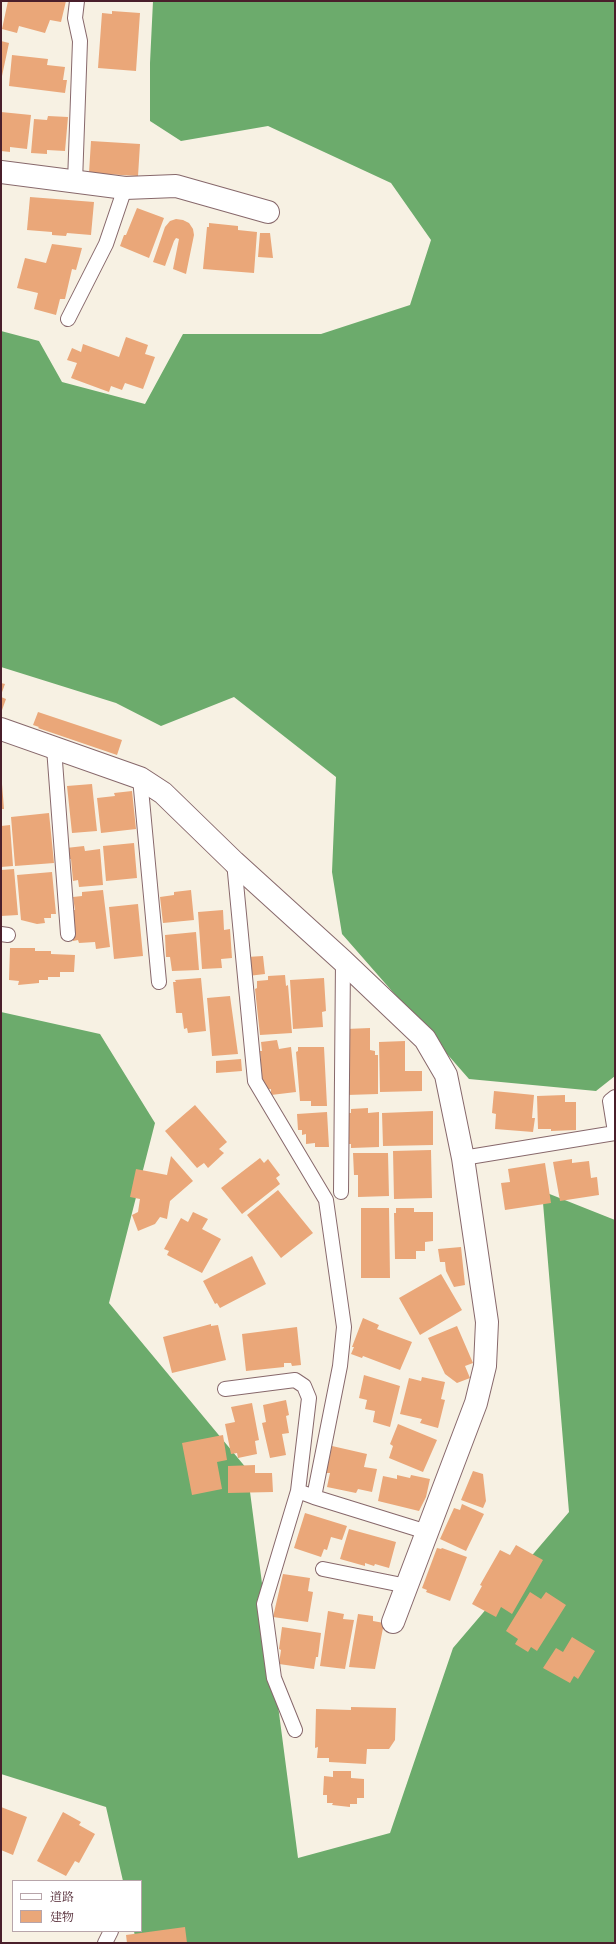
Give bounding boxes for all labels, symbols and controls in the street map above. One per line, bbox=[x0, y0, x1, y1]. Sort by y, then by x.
legend bbox=[12, 1880, 142, 1932]
text: 道路 bbox=[50, 1890, 74, 1905]
text: 建物 bbox=[50, 1910, 74, 1925]

